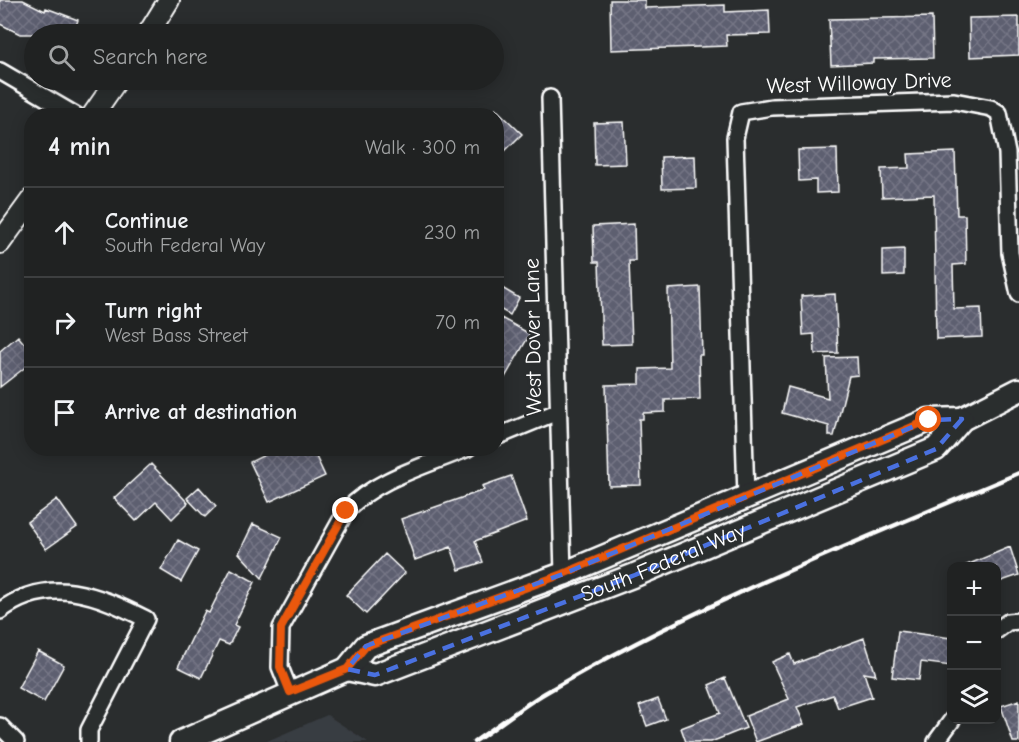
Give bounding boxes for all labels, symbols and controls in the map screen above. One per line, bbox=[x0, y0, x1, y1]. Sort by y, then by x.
search box bbox=[24, 24, 504, 90]
icon: search bbox=[45, 41, 78, 74]
text: Search here bbox=[93, 44, 208, 70]
street label: West Willoway Drive bbox=[766, 67, 952, 99]
text: 4 min bbox=[48, 132, 111, 162]
text: Walk · 300 m bbox=[365, 136, 480, 159]
text: Continue bbox=[105, 208, 188, 234]
icon: ahead bbox=[48, 216, 81, 249]
text: 230 m bbox=[424, 221, 480, 244]
text: South Federal Way bbox=[105, 234, 265, 257]
street label: West Dover Lane bbox=[519, 258, 547, 416]
text: Turn right bbox=[105, 298, 202, 324]
icon: right bbox=[48, 306, 81, 339]
text: 70 m bbox=[435, 311, 480, 334]
text: West Bass Street bbox=[105, 324, 248, 347]
icon: arrive bbox=[48, 396, 81, 429]
text: Arrive at destination bbox=[105, 399, 297, 425]
route start bbox=[915, 406, 941, 432]
route end bbox=[332, 497, 358, 523]
street label: South Federal Way bbox=[577, 517, 750, 608]
map controls bbox=[947, 562, 1001, 724]
button: + bbox=[947, 562, 1001, 616]
button: − bbox=[947, 616, 1001, 670]
button: layers bbox=[947, 670, 1001, 724]

